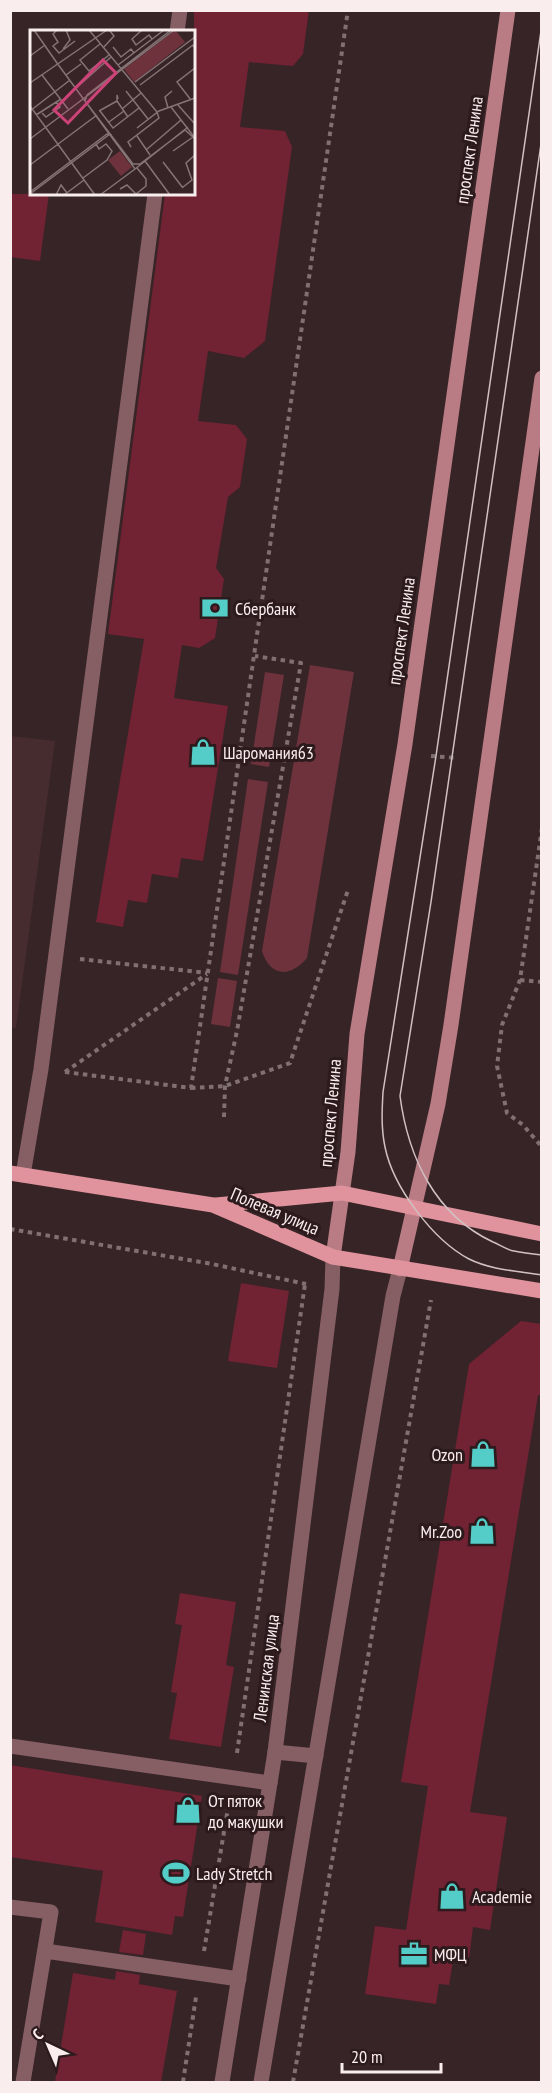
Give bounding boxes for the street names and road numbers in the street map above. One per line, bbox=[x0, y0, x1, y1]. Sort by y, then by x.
street label: проспект Ленина bbox=[450, 95, 488, 205]
street label: проспект Ленина bbox=[382, 576, 420, 686]
street label: проспект Ленина bbox=[314, 1058, 346, 1168]
street label: Полевая улица bbox=[227, 1182, 323, 1240]
street label: Ленинская улица bbox=[248, 1613, 284, 1724]

